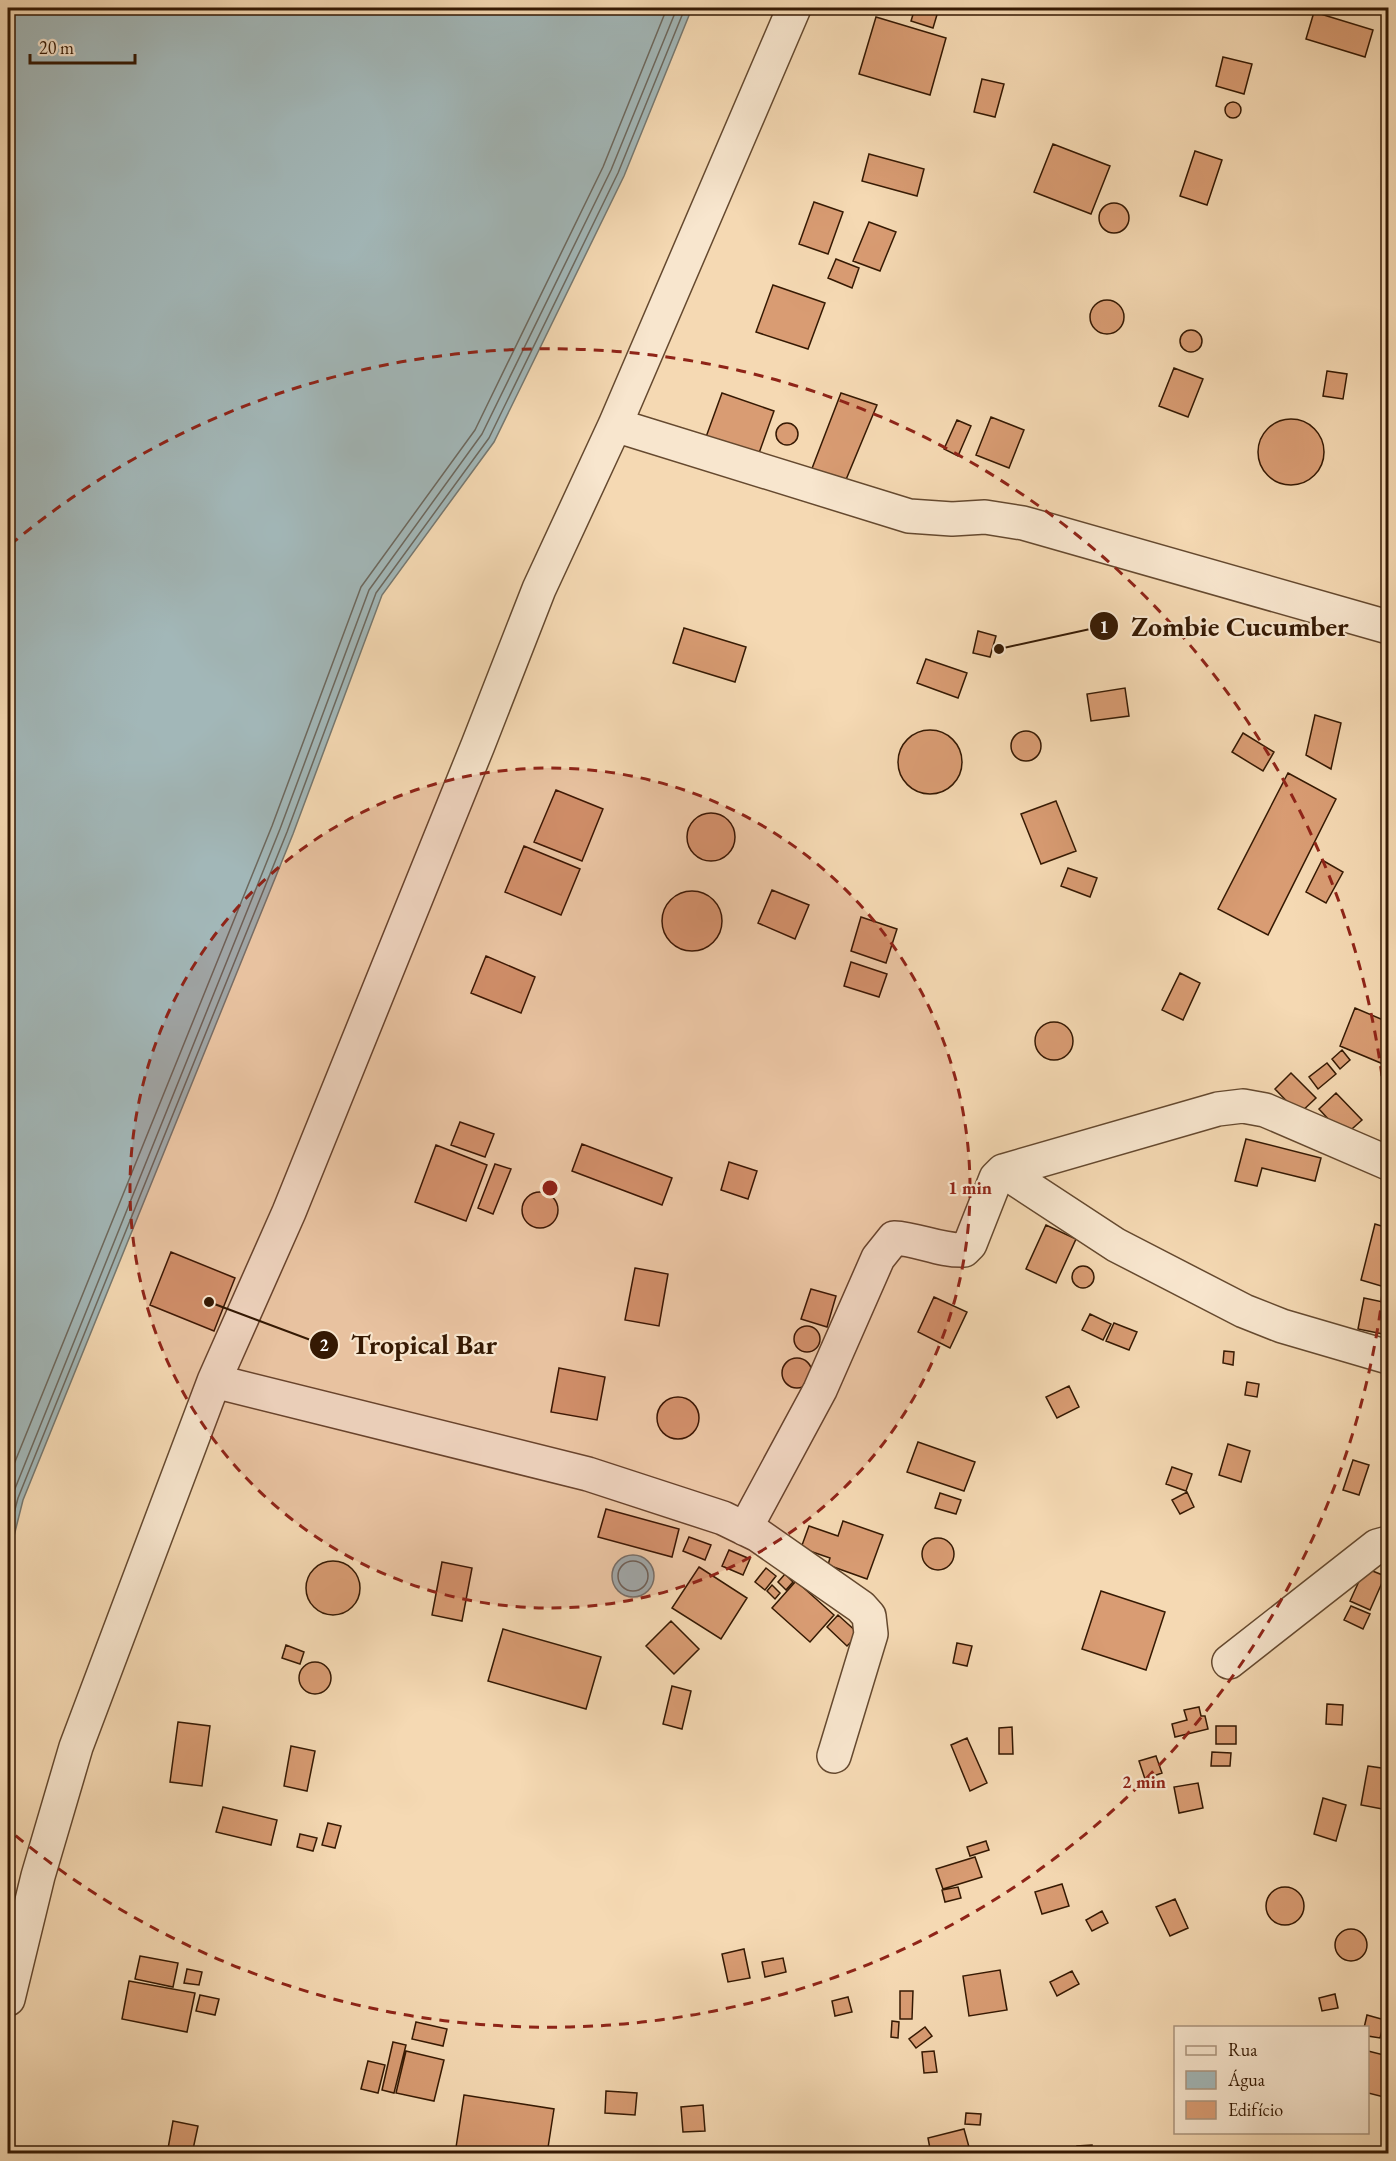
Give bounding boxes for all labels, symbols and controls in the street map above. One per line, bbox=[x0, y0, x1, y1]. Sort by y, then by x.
scale bar bbox=[30, 27, 135, 65]
text: 20 m bbox=[39, 36, 74, 59]
callout: Zombie Cucumber bbox=[1089, 603, 1360, 649]
text: Zombie Cucumber bbox=[1131, 608, 1349, 644]
text: 1 bbox=[1099, 615, 1109, 638]
text: 1 min bbox=[948, 1176, 992, 1199]
centre of rings bbox=[540, 1178, 560, 1198]
callout: Tropical Bar bbox=[309, 1322, 509, 1368]
text: Tropical Bar bbox=[351, 1326, 497, 1362]
text: 2 bbox=[319, 1333, 329, 1356]
text: 2 min bbox=[1122, 1770, 1166, 1793]
legend bbox=[1174, 2026, 1369, 2134]
text: Rua bbox=[1228, 2038, 1258, 2061]
text: Água bbox=[1227, 2068, 1266, 2091]
text: Edifício bbox=[1228, 2098, 1283, 2121]

